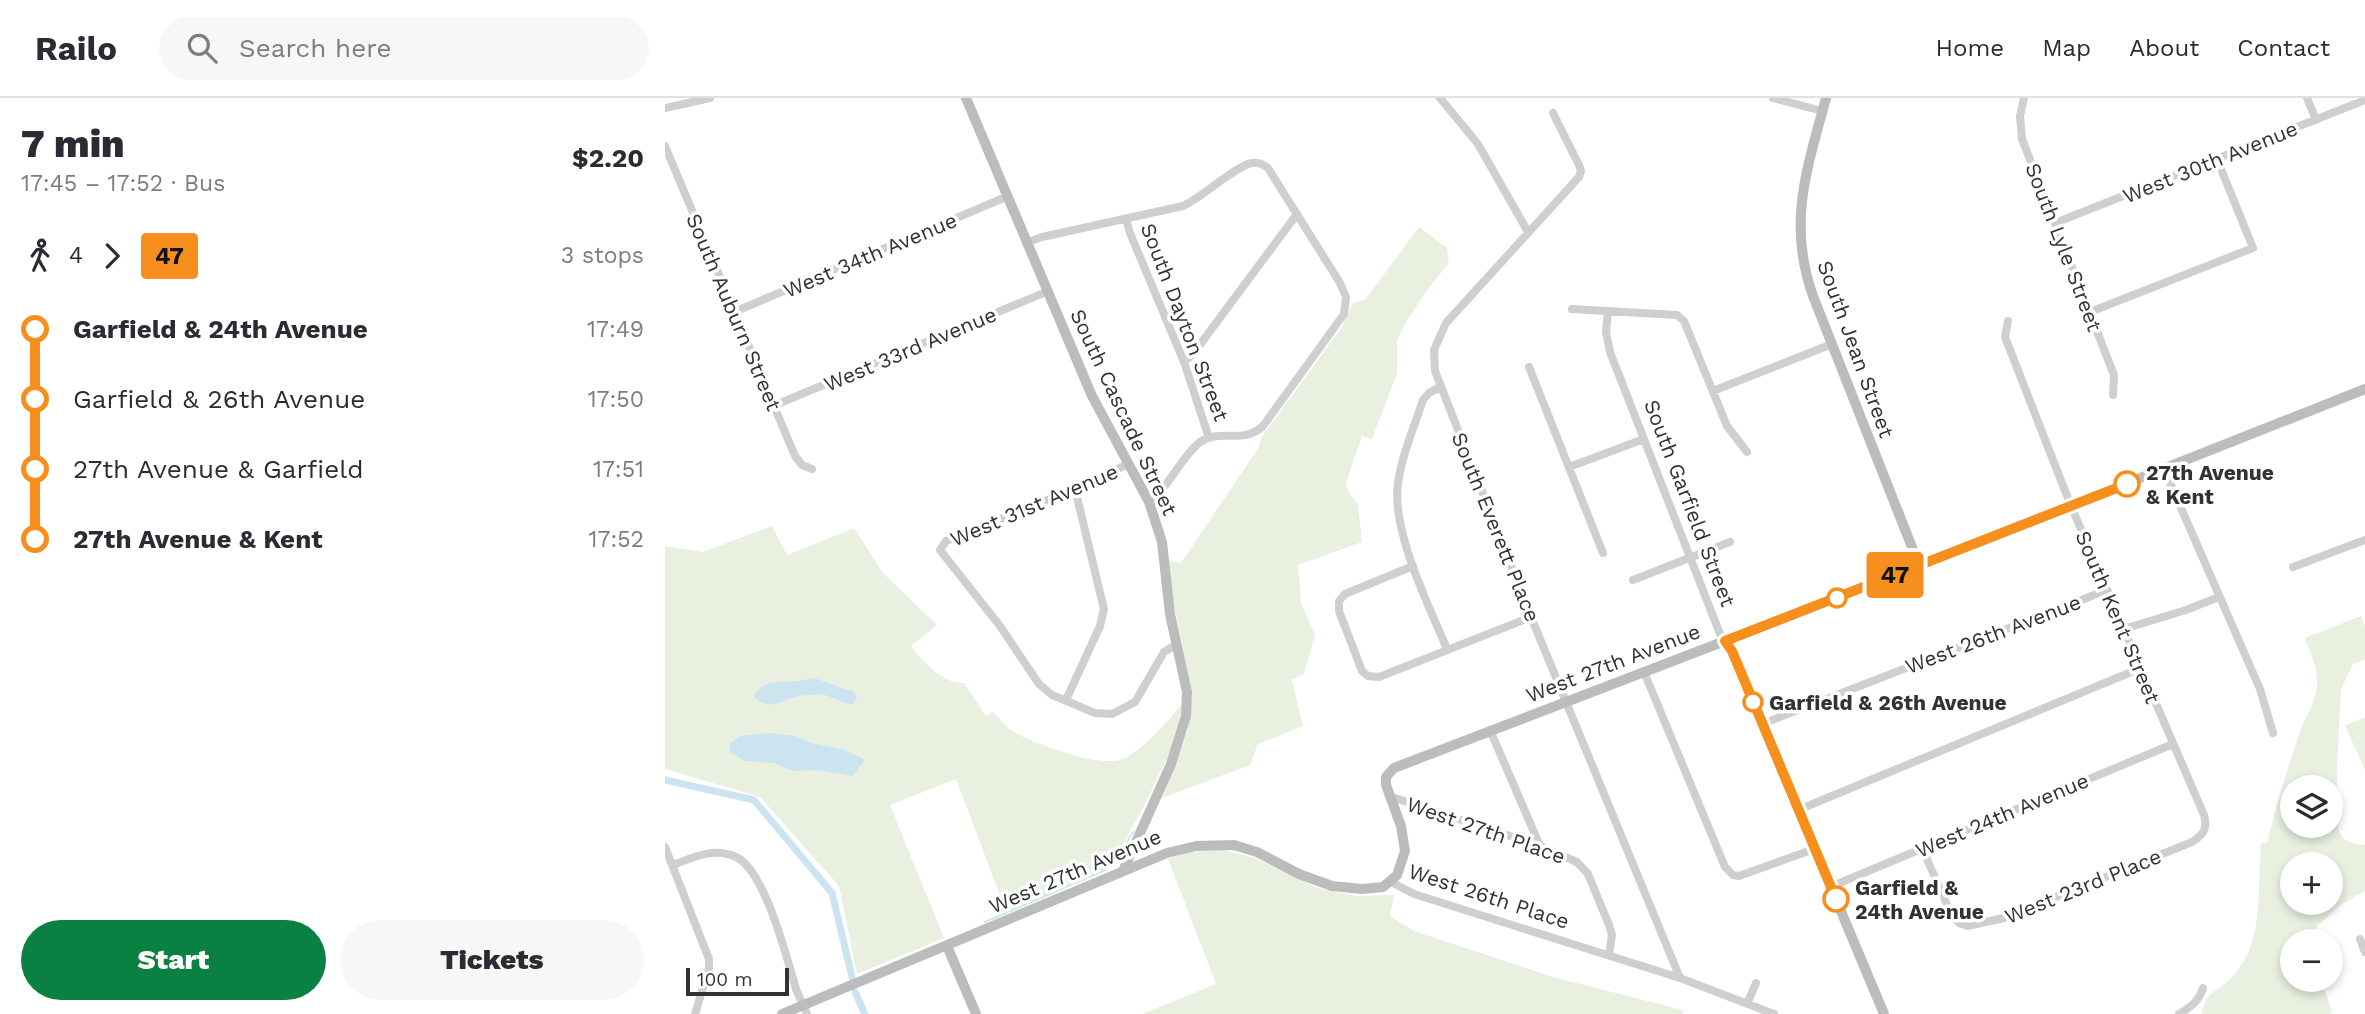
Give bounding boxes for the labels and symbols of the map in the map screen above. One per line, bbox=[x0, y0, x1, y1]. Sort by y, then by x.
street label: West 30th Avenue bbox=[2119, 116, 2301, 208]
street label: South Lyle Street bbox=[2020, 159, 2108, 335]
street label: West 34th Avenue bbox=[779, 207, 961, 303]
street label: South Auburn Street bbox=[681, 210, 787, 415]
street label: South Dayton Street bbox=[1136, 219, 1234, 425]
street label: South Jean Street bbox=[1812, 257, 1900, 441]
street label: West 33rd Avenue bbox=[820, 301, 1000, 397]
street label: South Cascade Street bbox=[1065, 305, 1183, 519]
street label: South Garfield Street bbox=[1639, 396, 1741, 610]
street label: South Everett Place bbox=[1447, 429, 1545, 625]
street label: West 31st Avenue bbox=[946, 458, 1122, 552]
place label: 27th Avenue & Kent bbox=[2146, 460, 2274, 509]
marker: 27th Avenue & Kent bbox=[2114, 471, 2140, 497]
street label: South Kent Street bbox=[2070, 527, 2166, 707]
line badge: 47 bbox=[1863, 552, 1927, 598]
unlabelled marker bbox=[1827, 588, 1847, 608]
street label: West 26th Avenue bbox=[1902, 589, 2084, 679]
street label: West 27th Avenue bbox=[1522, 618, 1704, 708]
place label: Garfield & 26th Avenue bbox=[1769, 690, 2007, 715]
marker: Garfield & 26th Avenue bbox=[1743, 692, 1763, 712]
street label: West 24th Avenue bbox=[1912, 767, 2092, 863]
street label: West 27th Place bbox=[1403, 791, 1569, 869]
street label: West 27th Avenue bbox=[985, 823, 1165, 919]
street label: West 23rd Place bbox=[2001, 843, 2165, 929]
street label: West 26th Place bbox=[1405, 858, 1573, 934]
place label: Garfield & 24th Avenue bbox=[1855, 875, 1984, 924]
marker: Garfield & 24th Avenue bbox=[1823, 886, 1849, 912]
scale bar bbox=[686, 965, 789, 997]

